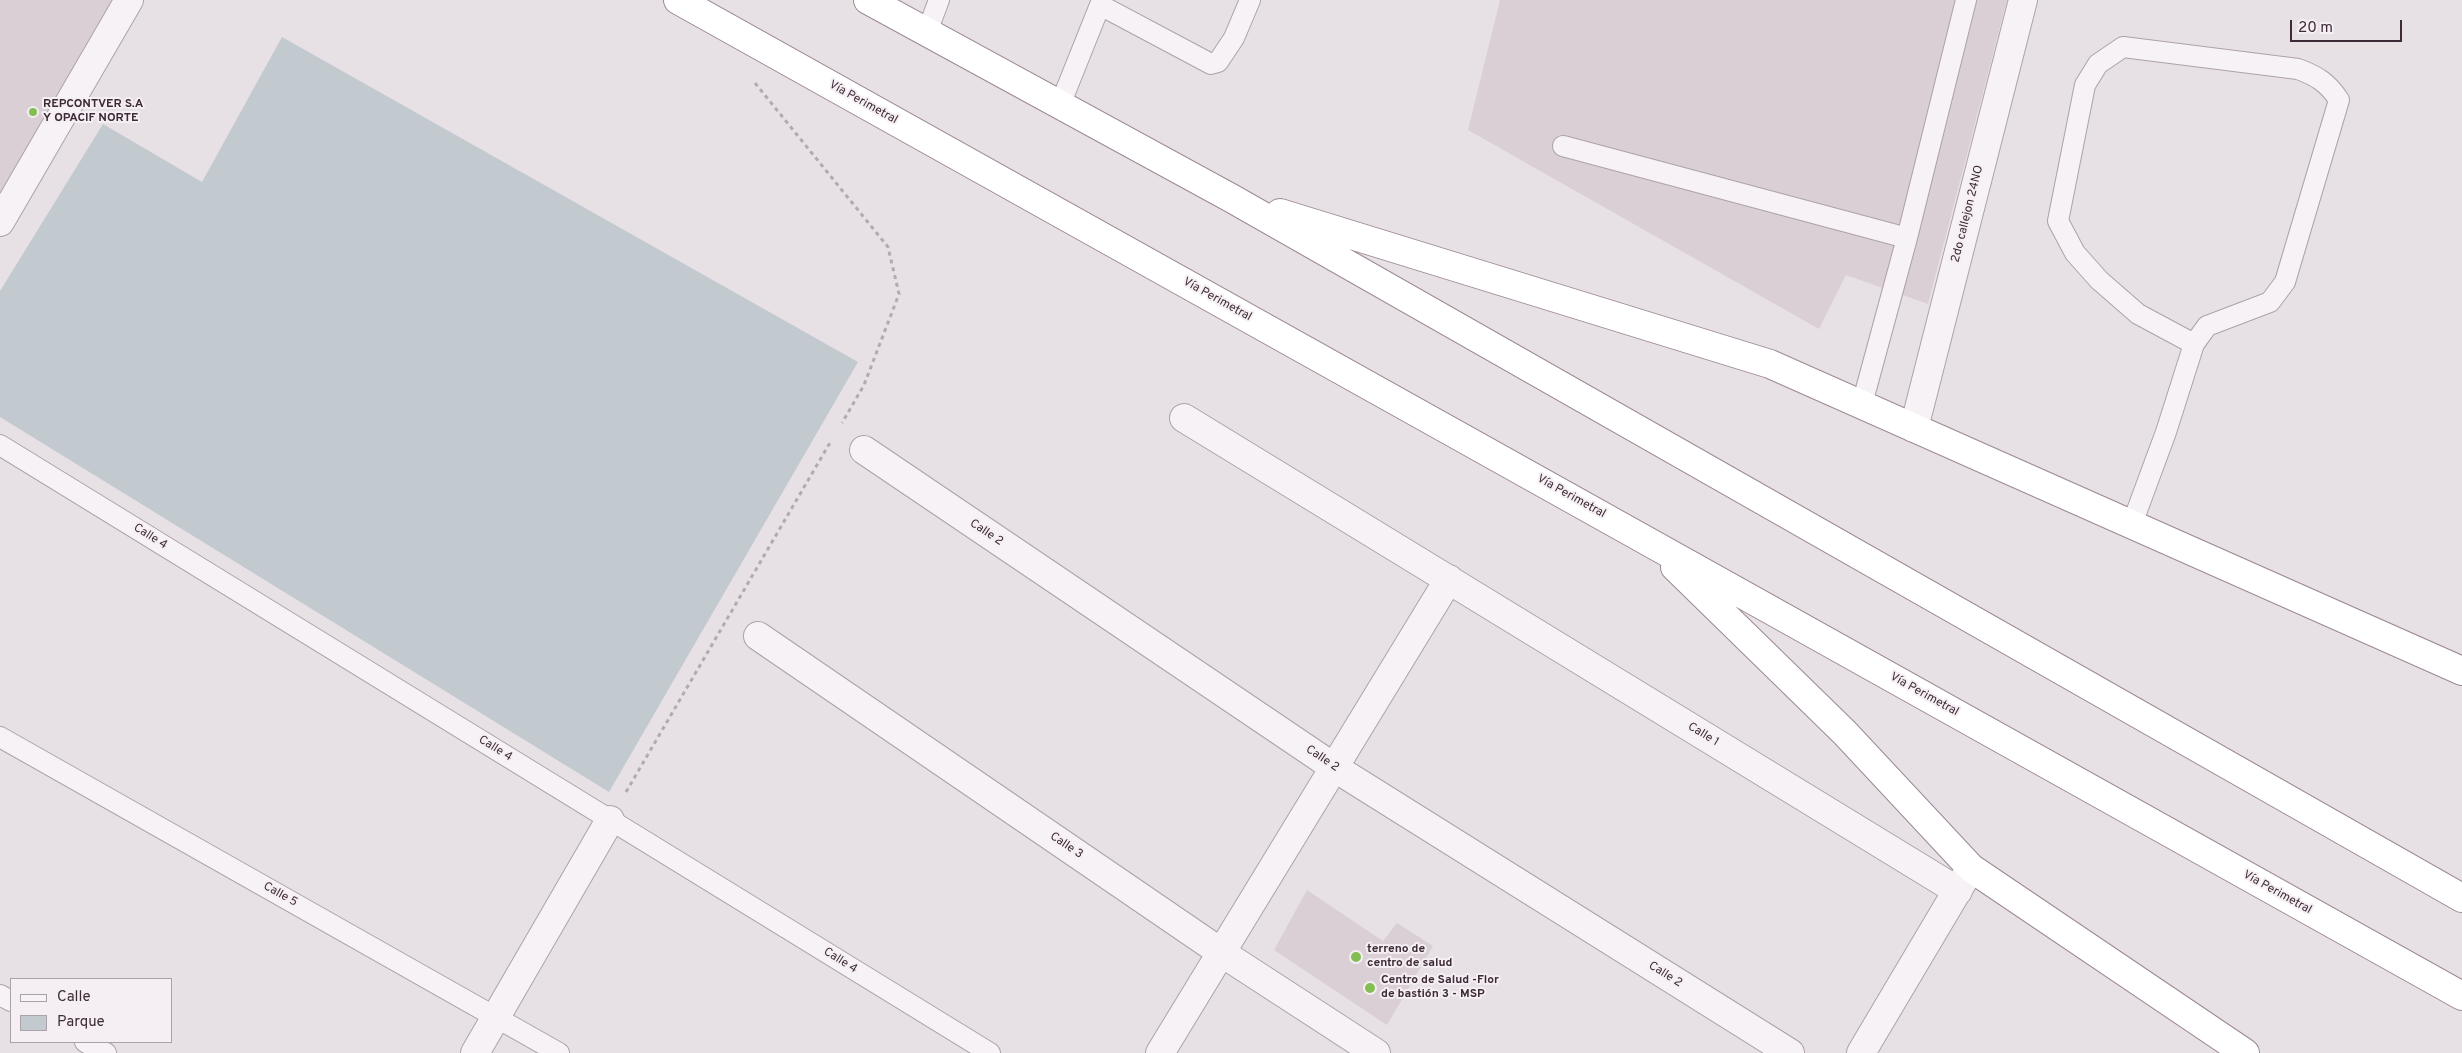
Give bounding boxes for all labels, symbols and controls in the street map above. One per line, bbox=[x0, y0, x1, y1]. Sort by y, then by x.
scale bar bbox=[2292, 10, 2404, 42]
text: 20 m bbox=[2298, 19, 2333, 38]
street label: Vía Perimetral bbox=[826, 78, 900, 128]
place label: REPCONTVER S.A Y OPACIF NORTE bbox=[43, 98, 143, 126]
marker: REPCONTVER S.A Y OPACIF NORTE bbox=[27, 106, 39, 118]
street label: 2do callejon 24NO bbox=[1949, 164, 1987, 264]
street label: Vía Perimetral bbox=[1180, 275, 1254, 325]
street label: Vía Perimetral bbox=[1534, 472, 1608, 522]
street label: Calle 2 bbox=[967, 517, 1005, 549]
street label: Calle 4 bbox=[130, 521, 170, 553]
street label: Vía Perimetral bbox=[1887, 670, 1961, 720]
street label: Calle 1 bbox=[1685, 720, 1721, 750]
street label: Calle 4 bbox=[475, 733, 515, 765]
street label: Calle 2 bbox=[1303, 743, 1341, 775]
street label: Calle 3 bbox=[1047, 830, 1085, 862]
street label: Vía Perimetral bbox=[2240, 868, 2314, 918]
street label: Calle 5 bbox=[260, 880, 300, 910]
place label: terreno de centro de salud bbox=[1367, 943, 1452, 971]
street label: Calle 4 bbox=[820, 945, 860, 977]
marker: terreno de centro de salud bbox=[1349, 950, 1363, 964]
street label: Calle 2 bbox=[1646, 959, 1684, 991]
place label: Centro de Salud -Flor de bastión 3 - MSP bbox=[1381, 974, 1499, 1002]
legend bbox=[10, 978, 172, 1043]
marker: Centro de Salud -Flor de bastión 3 - MSP bbox=[1363, 981, 1377, 995]
text: Calle bbox=[57, 988, 91, 1007]
text: Parque bbox=[57, 1013, 105, 1032]

